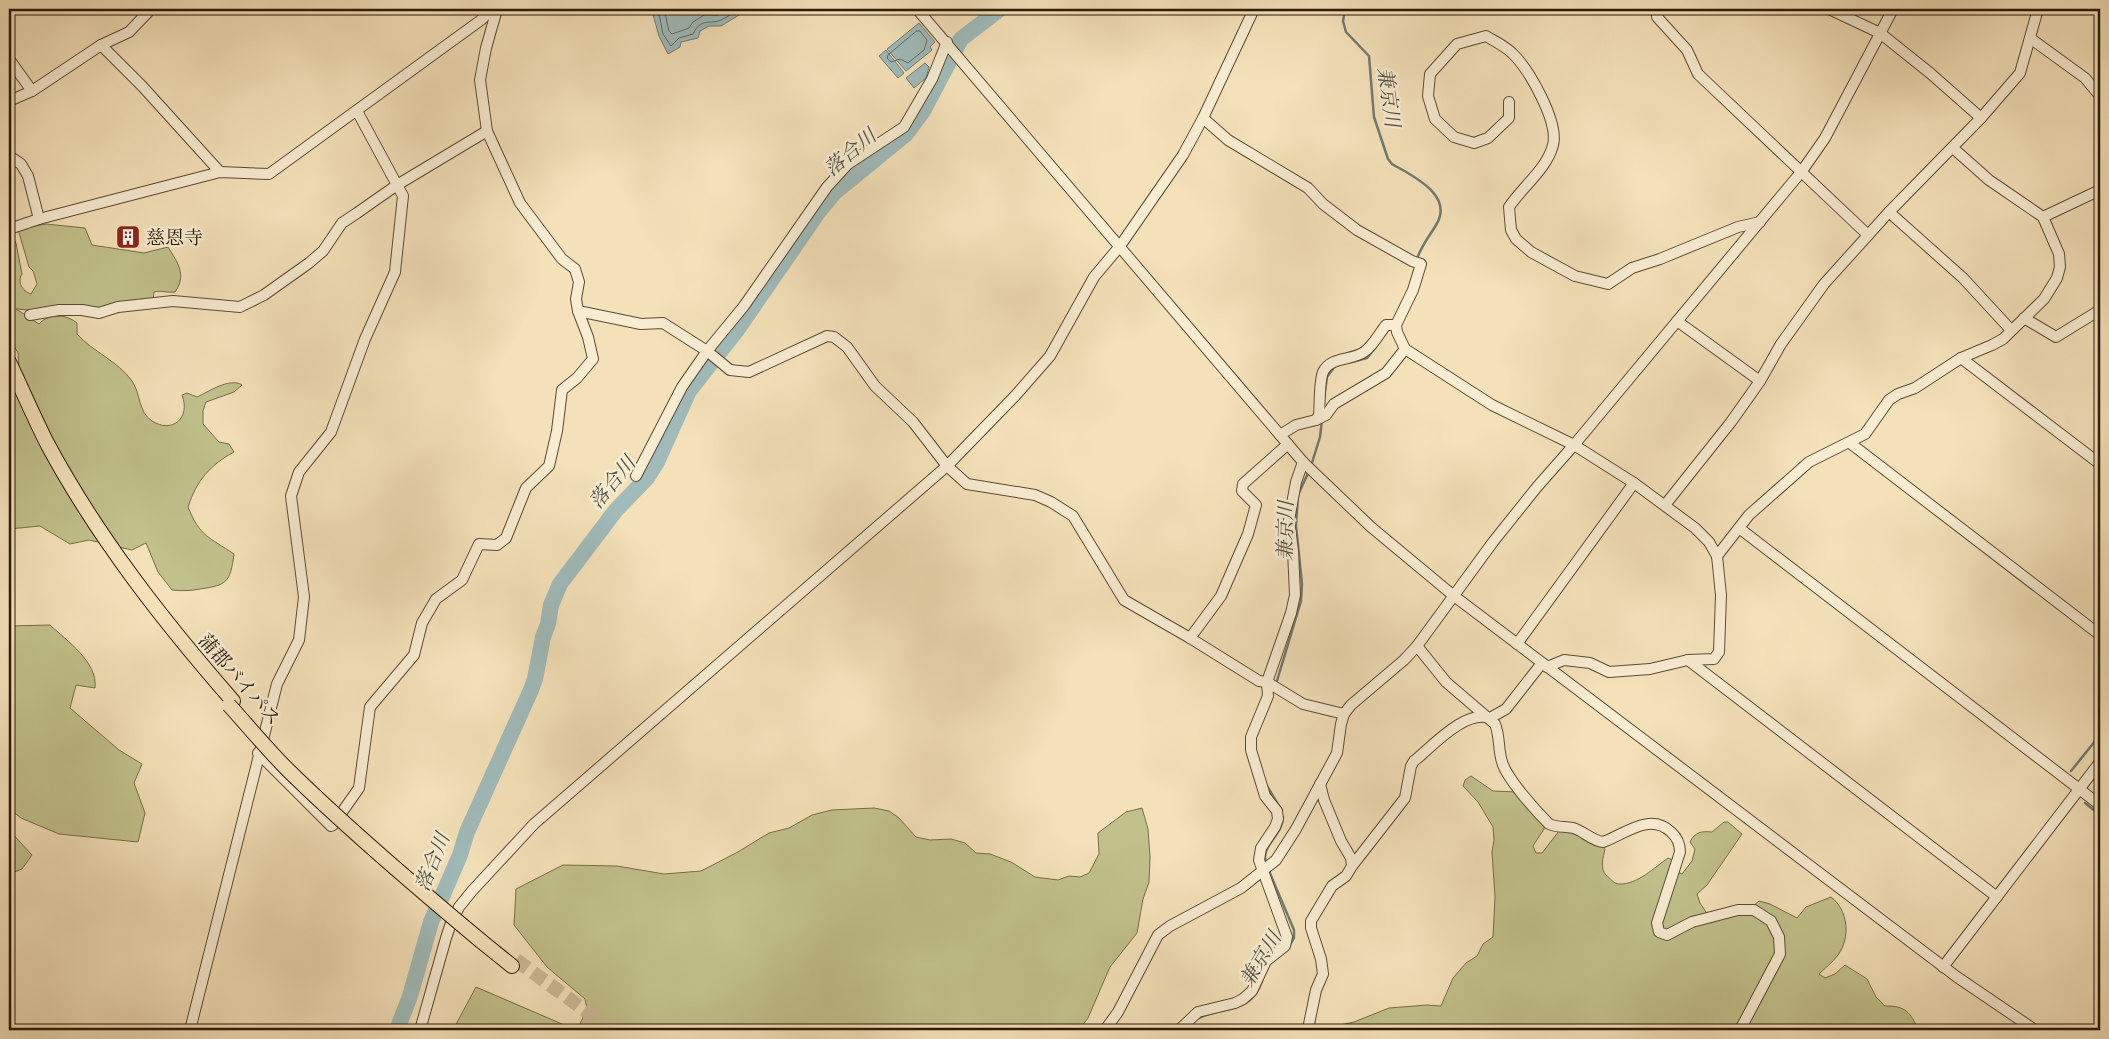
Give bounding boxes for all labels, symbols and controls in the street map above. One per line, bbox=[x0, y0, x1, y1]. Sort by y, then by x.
water label: 兼京川 bbox=[1373, 66, 1403, 130]
water label: 落合川 bbox=[821, 124, 882, 180]
building icon: 慈恩寺 bbox=[115, 224, 141, 250]
place label: 慈恩寺 bbox=[146, 228, 203, 249]
water label: 落合川 bbox=[585, 451, 641, 513]
water label: 兼京川 bbox=[1274, 499, 1298, 561]
street label: 蒲郡バイパス bbox=[194, 630, 284, 730]
water label: 落合川 bbox=[411, 829, 455, 894]
water label: 兼京川 bbox=[1236, 926, 1287, 991]

